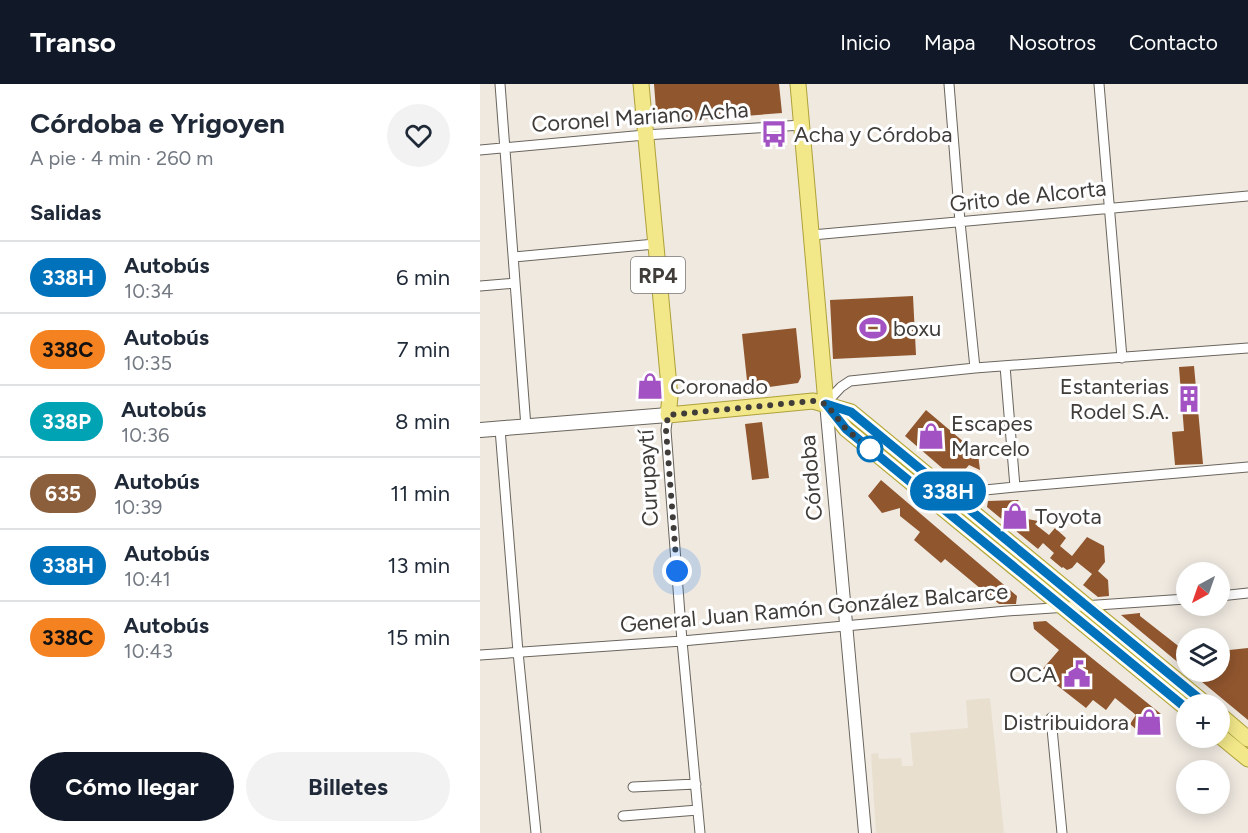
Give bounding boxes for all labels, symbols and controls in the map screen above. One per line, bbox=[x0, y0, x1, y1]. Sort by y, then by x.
text: Transo bbox=[30, 25, 116, 59]
text: Inicio bbox=[840, 30, 891, 55]
text: Mapa bbox=[924, 30, 976, 55]
text: Nosotros bbox=[1009, 30, 1096, 55]
text: Contacto bbox=[1129, 30, 1218, 55]
street label: Coronel Mariano Acha bbox=[531, 96, 749, 138]
button: heart bbox=[387, 104, 450, 167]
text: Córdoba e Yrigoyen bbox=[30, 106, 285, 140]
bus stop icon: Acha y Córdoba bbox=[759, 119, 789, 149]
place label: Acha y Córdoba bbox=[794, 121, 952, 148]
text: A pie · 4 min · 260 m bbox=[30, 146, 213, 170]
street label: Grito de Alcorta bbox=[948, 174, 1108, 218]
text: Salidas bbox=[30, 199, 101, 226]
text: Autobús bbox=[124, 252, 209, 279]
road number: RP4 bbox=[631, 257, 685, 293]
text: 6 min bbox=[396, 264, 450, 291]
text: 338H bbox=[42, 265, 94, 290]
text: 10:34 bbox=[124, 279, 173, 303]
sports icon: boxu bbox=[858, 313, 888, 343]
place label: boxu bbox=[893, 315, 941, 342]
text: Autobús bbox=[123, 324, 209, 351]
text: 7 min bbox=[397, 336, 450, 363]
text: 338C bbox=[42, 337, 93, 362]
text: 10:35 bbox=[123, 351, 172, 375]
shop icon: Coronado bbox=[635, 371, 665, 401]
place label: Coronado bbox=[670, 373, 768, 400]
place label: Estanterias Rodel S.A. bbox=[1060, 373, 1169, 425]
building icon: Estanterias Rodel S.A. bbox=[1174, 384, 1204, 414]
text: Autobús bbox=[121, 396, 206, 423]
text: 8 min bbox=[395, 408, 450, 435]
text: 338P bbox=[42, 409, 91, 434]
place label: Escapes Marcelo bbox=[951, 410, 1033, 462]
shop icon: Escapes Marcelo bbox=[916, 421, 946, 451]
text: 10:36 bbox=[121, 423, 169, 447]
street label: Curupaytí bbox=[632, 428, 664, 527]
street label: Córdoba bbox=[794, 434, 828, 522]
unlabelled marker bbox=[857, 436, 883, 462]
text: Autobús bbox=[114, 468, 200, 495]
line badge: 338H bbox=[906, 472, 990, 510]
text: 338H bbox=[922, 479, 974, 504]
text: 11 min bbox=[390, 480, 450, 507]
text: 635 bbox=[45, 481, 81, 506]
text: 10:39 bbox=[114, 495, 162, 519]
shop icon: Toyota bbox=[1000, 501, 1030, 531]
place label: Toyota bbox=[1035, 503, 1102, 530]
text: Autobús bbox=[124, 540, 209, 567]
text: 13 min bbox=[387, 552, 450, 579]
text: 338H bbox=[42, 553, 94, 578]
your location bbox=[662, 556, 692, 586]
north arrow bbox=[1176, 562, 1230, 616]
map controls bbox=[1176, 562, 1230, 814]
text: 10:41 bbox=[124, 567, 171, 591]
street label: General Juan Ramón González Balcarce bbox=[619, 578, 1009, 638]
text: Autobús bbox=[123, 612, 209, 639]
text: 15 min bbox=[387, 624, 450, 651]
text: 338C bbox=[42, 625, 93, 650]
button: layers bbox=[1176, 628, 1230, 682]
text: 10:43 bbox=[123, 639, 173, 663]
public building icon: OCA bbox=[1062, 659, 1092, 689]
place label: OCA bbox=[1009, 661, 1057, 688]
button: + bbox=[1176, 694, 1230, 748]
shop icon: Distribuidora bbox=[1134, 707, 1164, 737]
place label: Distribuidora bbox=[1003, 709, 1129, 736]
button: Cómo llegar bbox=[30, 752, 234, 821]
button: Billetes bbox=[246, 752, 450, 821]
button: − bbox=[1176, 760, 1230, 814]

